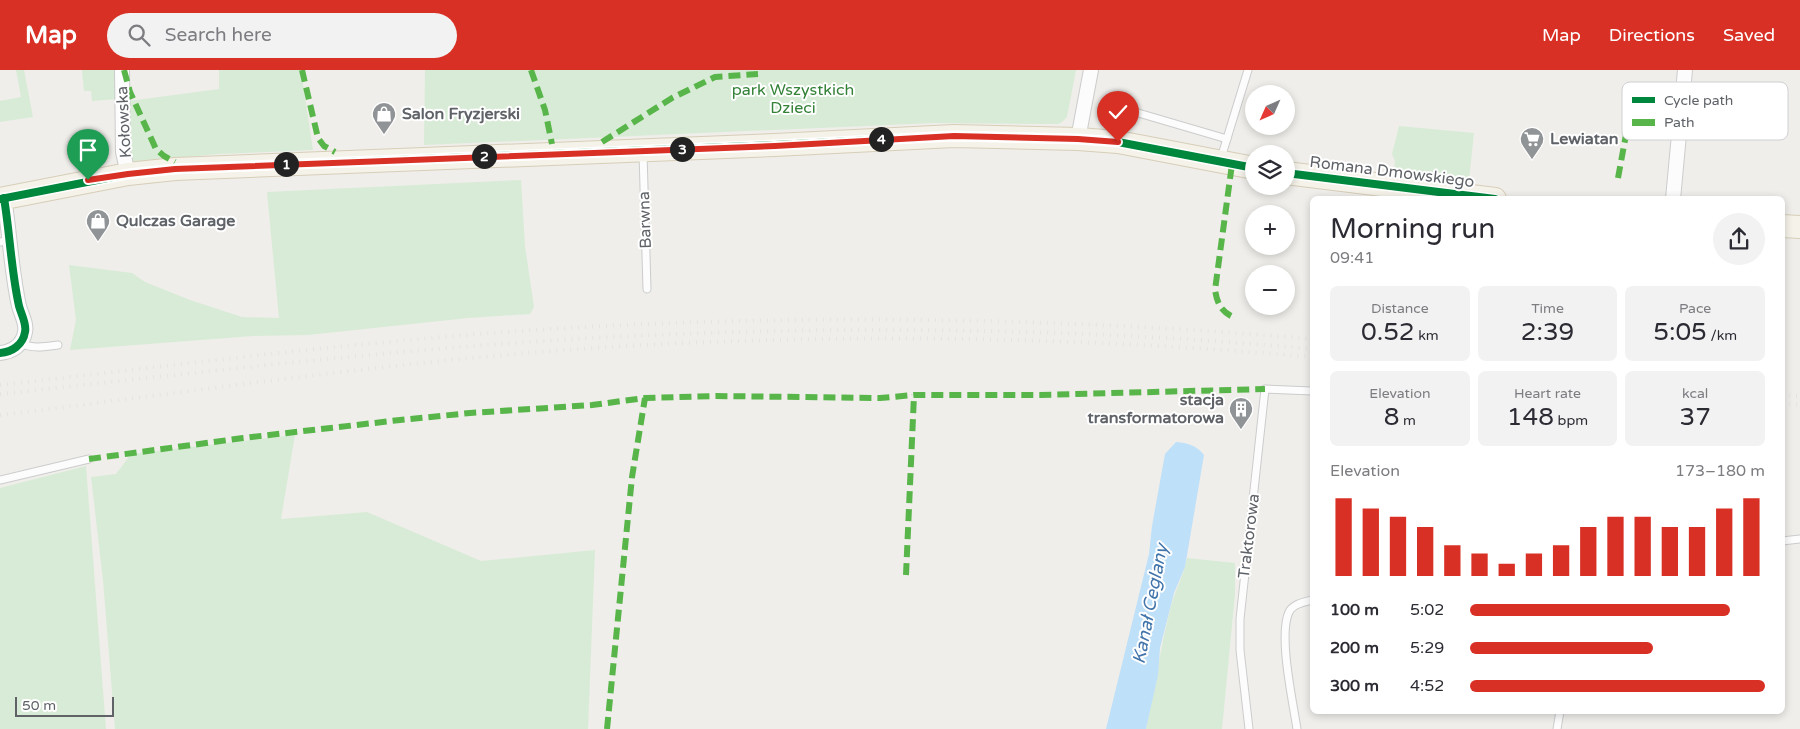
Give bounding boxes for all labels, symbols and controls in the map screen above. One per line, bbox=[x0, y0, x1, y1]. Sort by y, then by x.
search box bbox=[107, 13, 457, 58]
text: Map bbox=[25, 21, 77, 50]
icon: search bbox=[125, 21, 153, 49]
text: Search here bbox=[165, 24, 272, 46]
text: Map bbox=[1542, 24, 1581, 46]
text: Directions bbox=[1609, 24, 1695, 46]
text: Saved bbox=[1723, 24, 1775, 46]
park label: park Wszystkich Dzieci bbox=[732, 80, 854, 118]
legend bbox=[1622, 82, 1788, 140]
street label: Kołowska bbox=[112, 85, 136, 159]
north arrow bbox=[1245, 85, 1295, 135]
map controls bbox=[1245, 85, 1295, 315]
pin bbox=[1097, 91, 1139, 142]
text: Cycle path bbox=[1664, 92, 1733, 109]
icon: check bbox=[1104, 98, 1132, 126]
shop icon: Salon Fryzjerski bbox=[371, 101, 397, 135]
place label: Salon Fryzjerski bbox=[402, 104, 520, 124]
text: Path bbox=[1664, 114, 1695, 131]
pin: 4 bbox=[868, 126, 894, 152]
supermarket icon: Lewiatan bbox=[1519, 126, 1545, 160]
pin bbox=[67, 129, 109, 180]
place label: Lewiatan bbox=[1550, 129, 1619, 149]
text: 4 bbox=[877, 131, 886, 148]
icon: arrive bbox=[74, 136, 102, 164]
pin: 3 bbox=[670, 136, 694, 162]
text: 3 bbox=[678, 141, 687, 158]
pin: 2 bbox=[472, 144, 496, 168]
button: layers bbox=[1245, 145, 1295, 195]
text: 2 bbox=[480, 148, 489, 165]
pin: 1 bbox=[274, 152, 298, 176]
street label: Romana Dmowskiego bbox=[1308, 152, 1476, 192]
text: 1 bbox=[282, 156, 291, 173]
street label: Barwna bbox=[634, 191, 656, 249]
button: + bbox=[1245, 205, 1295, 255]
shop icon: Qulczas Garage bbox=[85, 208, 111, 242]
place label: Qulczas Garage bbox=[116, 211, 235, 231]
text: Morning run bbox=[1330, 212, 1495, 246]
button: share bbox=[1713, 213, 1765, 265]
text: 09:41 bbox=[1330, 248, 1374, 268]
button: − bbox=[1245, 265, 1295, 315]
text: Distance bbox=[1371, 300, 1429, 317]
text: Time bbox=[1531, 300, 1564, 317]
text: Pace bbox=[1679, 300, 1711, 317]
text: 0.52 bbox=[1361, 317, 1415, 347]
text: 2:39 bbox=[1521, 317, 1574, 347]
text: 5:05 bbox=[1653, 317, 1707, 347]
text: km bbox=[1415, 327, 1439, 344]
text: /km bbox=[1707, 327, 1737, 344]
text: Elevation bbox=[1369, 385, 1430, 402]
text: Heart rate bbox=[1514, 385, 1581, 402]
text: kcal bbox=[1682, 385, 1708, 402]
place label: stacja transformatorowa bbox=[1087, 390, 1224, 428]
building icon: stacja transformatorowa bbox=[1228, 396, 1254, 430]
text: 8 bbox=[1384, 402, 1399, 432]
text: 148 bbox=[1507, 402, 1554, 432]
text: 37 bbox=[1679, 402, 1711, 432]
text: m bbox=[1399, 412, 1416, 429]
text: bpm bbox=[1554, 412, 1588, 429]
text: Elevation bbox=[1330, 461, 1400, 481]
text: 173–180 m bbox=[1675, 461, 1765, 481]
street label: Traktorowa bbox=[1234, 492, 1264, 580]
water label: Kanał Ceglany bbox=[1128, 540, 1173, 666]
text: 100 m bbox=[1330, 600, 1379, 620]
text: 5:02 bbox=[1410, 600, 1444, 620]
text: 200 m bbox=[1330, 638, 1379, 658]
text: 5:29 bbox=[1410, 638, 1444, 658]
text: 300 m bbox=[1330, 676, 1379, 696]
text: 4:52 bbox=[1410, 676, 1444, 696]
scale bar bbox=[15, 694, 114, 717]
text: 50 m bbox=[22, 697, 56, 714]

